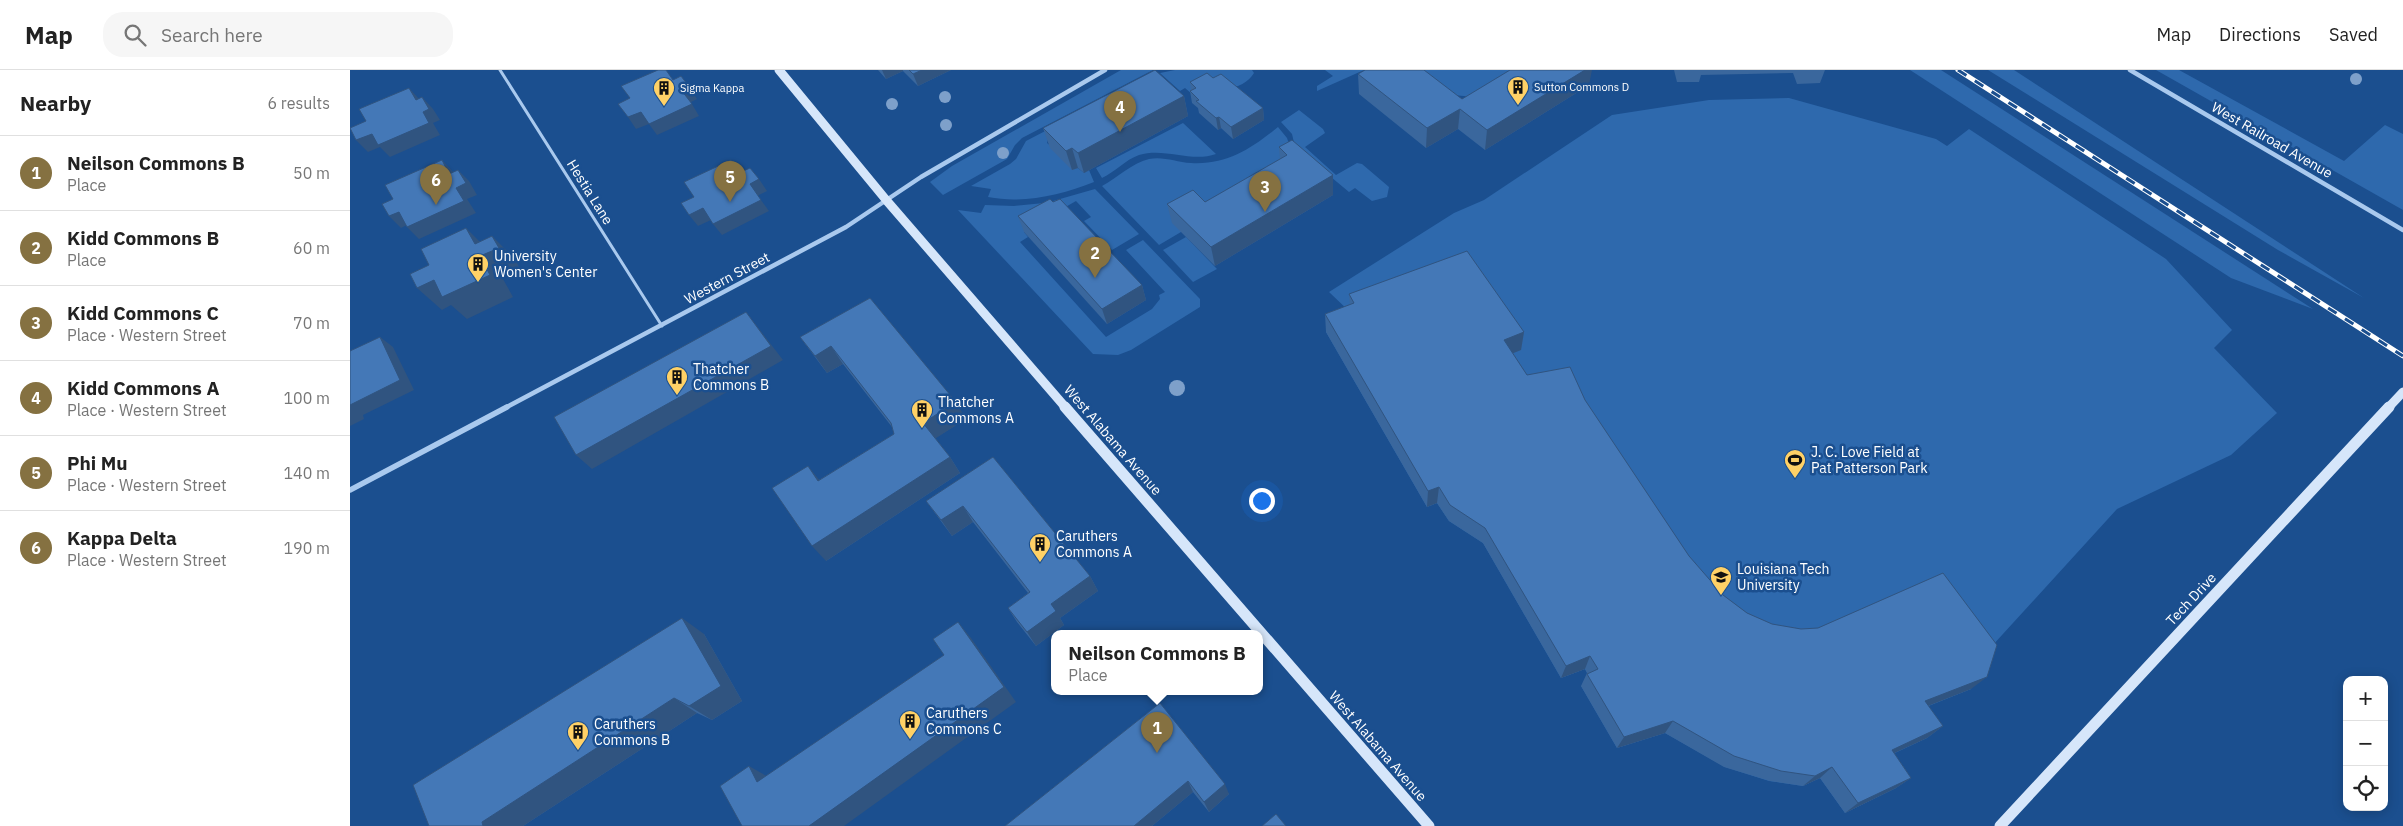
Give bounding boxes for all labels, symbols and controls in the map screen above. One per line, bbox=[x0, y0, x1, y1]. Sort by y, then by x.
search box bbox=[103, 12, 453, 57]
text: Map bbox=[25, 19, 73, 51]
icon: search bbox=[121, 21, 149, 49]
text: Search here bbox=[161, 23, 263, 47]
text: Map bbox=[2156, 23, 2191, 46]
text: Directions bbox=[2219, 23, 2301, 46]
text: Saved bbox=[2329, 23, 2378, 46]
building icon: Sutton Commons D bbox=[1506, 75, 1530, 106]
building icon: Sigma Kappa bbox=[652, 76, 676, 107]
place label: Sutton Commons D bbox=[1534, 80, 1629, 94]
place label: Sigma Kappa bbox=[680, 81, 744, 95]
text: Nearby bbox=[20, 89, 91, 117]
pin: 4 bbox=[1104, 91, 1136, 132]
text: 6 results bbox=[267, 93, 330, 113]
street label: West Railroad Avenue bbox=[2208, 98, 2336, 182]
text: Neilson Commons B bbox=[67, 151, 245, 175]
street label: Hestia Lane bbox=[563, 156, 617, 228]
pin: 5 bbox=[714, 161, 746, 202]
text: 1 bbox=[31, 163, 41, 183]
text: 50 m bbox=[293, 163, 330, 183]
pin: 6 bbox=[420, 164, 452, 205]
pin: 3 bbox=[1249, 171, 1281, 212]
text: Place bbox=[67, 175, 106, 195]
text: Kidd Commons B bbox=[67, 226, 219, 250]
pin: 2 bbox=[1079, 237, 1111, 278]
text: 2 bbox=[31, 238, 41, 258]
text: 60 m bbox=[293, 238, 330, 258]
place label: University Women's Center bbox=[494, 247, 597, 281]
street label: Western Street bbox=[681, 248, 773, 308]
text: Place bbox=[67, 250, 106, 270]
building icon: University Women's Center bbox=[466, 252, 490, 283]
text: Kidd Commons C bbox=[67, 301, 219, 325]
text: 3 bbox=[31, 313, 41, 333]
text: 70 m bbox=[293, 313, 330, 333]
text: Place · Western Street bbox=[67, 325, 227, 345]
place label: Thatcher Commons B bbox=[693, 360, 769, 394]
building icon: Thatcher Commons B bbox=[665, 365, 689, 396]
text: Kidd Commons A bbox=[67, 376, 219, 400]
street label: West Alabama Avenue bbox=[1060, 381, 1166, 499]
text: 4 bbox=[31, 388, 41, 408]
text: 100 m bbox=[283, 388, 330, 408]
place label: Thatcher Commons A bbox=[938, 393, 1014, 427]
building icon: Thatcher Commons A bbox=[910, 398, 934, 429]
text: Place · Western Street bbox=[67, 400, 227, 420]
place label: J. C. Love Field at Pat Patterson Park bbox=[1811, 443, 1928, 477]
sports icon: J. C. Love Field at Pat Patterson Park bbox=[1783, 448, 1807, 479]
text: Phi Mu bbox=[67, 451, 128, 475]
text: 5 bbox=[31, 463, 41, 483]
text: 140 m bbox=[283, 463, 330, 483]
text: Place · Western Street bbox=[67, 475, 227, 495]
your location bbox=[1249, 488, 1275, 514]
text: Kappa Delta bbox=[67, 526, 177, 550]
place label: Caruthers Commons A bbox=[1056, 527, 1132, 561]
building icon: Caruthers Commons A bbox=[1028, 532, 1052, 563]
text: 6 bbox=[31, 538, 41, 558]
text: 190 m bbox=[283, 538, 330, 558]
text: Place · Western Street bbox=[67, 550, 227, 570]
place label: Louisiana Tech University bbox=[1737, 560, 1829, 594]
school or university icon: Louisiana Tech University bbox=[1709, 565, 1733, 596]
street label: Tech Drive bbox=[2162, 569, 2220, 629]
popup bbox=[1051, 630, 1263, 695]
text: Neilson Commons B bbox=[1068, 641, 1246, 665]
text: Place bbox=[1068, 665, 1108, 685]
map controls bbox=[2343, 676, 2388, 811]
button: + bbox=[2343, 676, 2388, 721]
street label: West Alabama Avenue bbox=[1325, 687, 1431, 805]
place label: Caruthers Commons C bbox=[926, 704, 1002, 738]
building icon: Caruthers Commons C bbox=[898, 709, 922, 740]
pin: 1 bbox=[1141, 712, 1173, 753]
place label: Caruthers Commons B bbox=[594, 715, 670, 749]
building icon: Caruthers Commons B bbox=[566, 720, 590, 751]
button: − bbox=[2343, 721, 2388, 766]
button: locate bbox=[2343, 766, 2388, 811]

